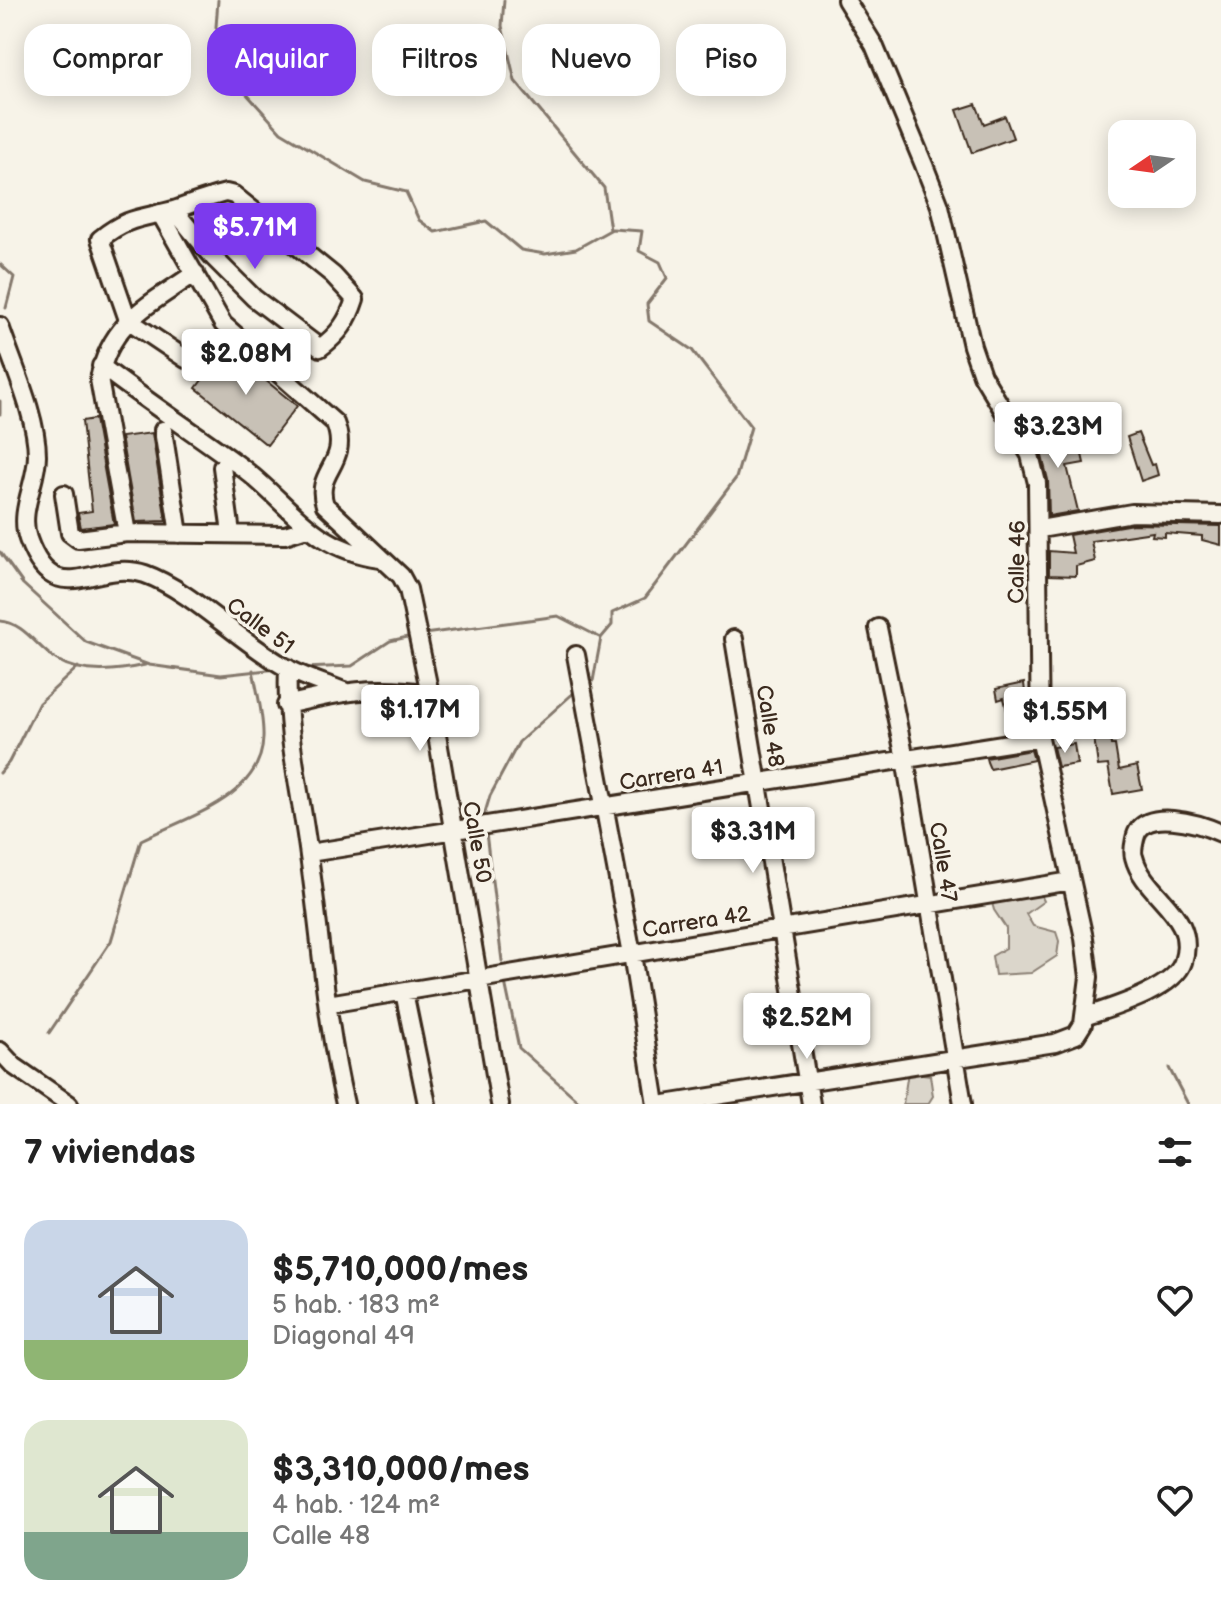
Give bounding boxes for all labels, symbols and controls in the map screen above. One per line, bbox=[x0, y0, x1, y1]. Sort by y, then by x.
chip: Comprar bbox=[24, 24, 191, 96]
chip: Alquilar bbox=[207, 24, 356, 96]
chip: Filtros bbox=[372, 24, 506, 96]
chip: Nuevo bbox=[522, 24, 660, 96]
chip: Piso bbox=[676, 24, 786, 96]
north arrow bbox=[1108, 120, 1196, 208]
map controls bbox=[1108, 120, 1196, 208]
pin: $5.71M bbox=[190, 203, 320, 271]
text: $5.71M bbox=[212, 213, 298, 244]
pin: $2.08M bbox=[181, 329, 311, 397]
text: $2.08M bbox=[200, 339, 292, 370]
pin: $3.23M bbox=[993, 402, 1123, 470]
text: $3.23M bbox=[1013, 412, 1103, 443]
street label: Calle 46 bbox=[1003, 520, 1032, 604]
street label: Calle 51 bbox=[221, 592, 299, 660]
street label: Calle 48 bbox=[750, 683, 789, 769]
pin: $1.17M bbox=[355, 685, 485, 753]
pin: $1.55M bbox=[1000, 687, 1130, 755]
text: $1.17M bbox=[379, 695, 461, 726]
text: $1.55M bbox=[1022, 697, 1108, 728]
street label: Carrera 41 bbox=[618, 754, 725, 797]
street label: Calle 50 bbox=[456, 799, 497, 885]
pin: $3.31M bbox=[688, 807, 818, 875]
text: $3.31M bbox=[710, 817, 796, 848]
street label: Calle 47 bbox=[923, 820, 962, 905]
street label: Carrera 42 bbox=[640, 901, 752, 944]
pin: $2.52M bbox=[742, 993, 872, 1061]
text: $2.52M bbox=[761, 1003, 853, 1034]
icon: filters bbox=[1153, 1130, 1197, 1174]
text: 7 viviendas bbox=[24, 1132, 196, 1173]
text: $5,710,000/mes bbox=[272, 1249, 528, 1290]
icon: home bbox=[88, 1252, 184, 1348]
icon: heart bbox=[1153, 1278, 1197, 1322]
text: 5 hab. · 183 m² bbox=[272, 1290, 440, 1321]
text: Diagonal 49 bbox=[272, 1321, 415, 1352]
text: $3,310,000/mes bbox=[272, 1449, 529, 1490]
icon: home bbox=[88, 1452, 184, 1548]
icon: heart bbox=[1153, 1478, 1197, 1522]
text: 4 hab. · 124 m² bbox=[272, 1490, 440, 1521]
text: Calle 48 bbox=[272, 1521, 370, 1552]

